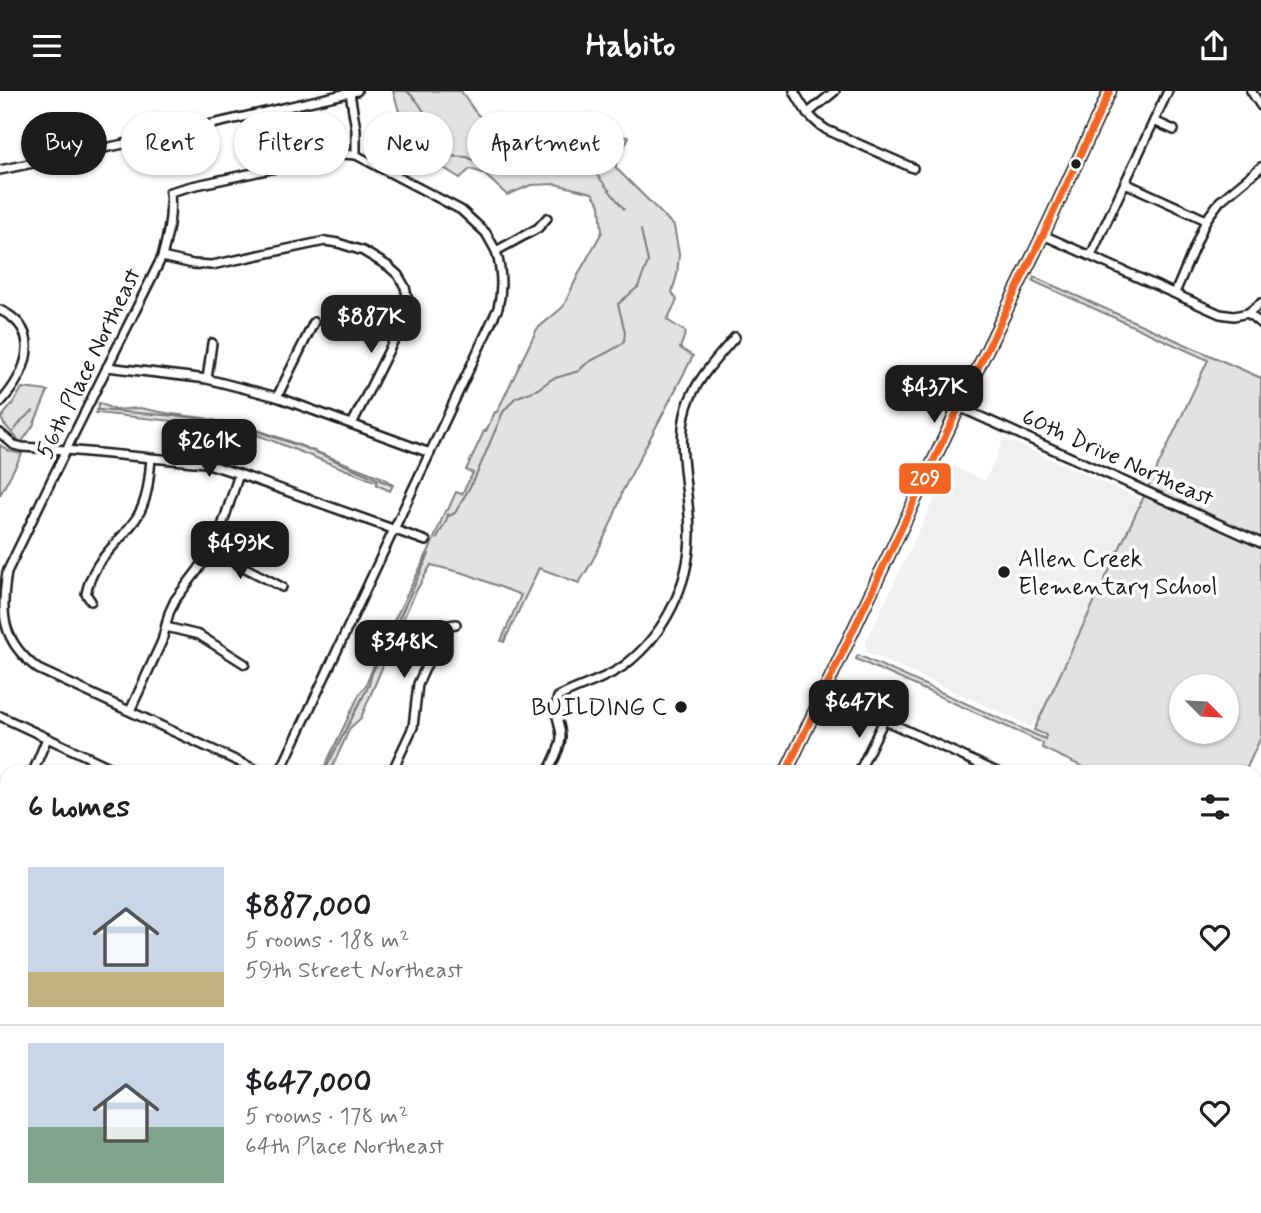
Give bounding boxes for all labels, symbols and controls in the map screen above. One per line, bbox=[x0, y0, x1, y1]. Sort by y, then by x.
text: Habito bbox=[586, 25, 675, 67]
icon: menu bbox=[28, 27, 66, 65]
icon: share bbox=[1195, 27, 1233, 65]
chip: Buy bbox=[21, 112, 107, 175]
chip: Rent bbox=[121, 112, 220, 175]
chip: Filters bbox=[234, 112, 349, 175]
chip: New bbox=[363, 112, 453, 175]
chip: Apartment bbox=[467, 112, 624, 175]
unlabelled marker bbox=[1069, 157, 1083, 171]
street label: 56th Place Northeast bbox=[30, 263, 149, 464]
pin: $887K bbox=[322, 295, 420, 355]
text: $887K bbox=[337, 303, 405, 333]
pin: $437K bbox=[885, 365, 983, 425]
text: $437K bbox=[901, 373, 967, 403]
street label: 60th Drive Northeast bbox=[1017, 402, 1219, 515]
pin: $261K bbox=[160, 419, 258, 479]
text: $261K bbox=[178, 427, 240, 457]
line badge: 209 bbox=[898, 462, 952, 495]
text: 209 bbox=[910, 467, 940, 492]
pin: $493K bbox=[191, 521, 289, 581]
text: $493K bbox=[207, 529, 273, 559]
place label: Allen Creek Elementary School bbox=[1018, 544, 1217, 603]
marker: Allen Creek Elementary School bbox=[996, 564, 1012, 580]
pin: $348K bbox=[355, 621, 453, 680]
text: $348K bbox=[371, 628, 437, 658]
north arrow bbox=[1169, 674, 1239, 744]
map controls bbox=[1169, 674, 1239, 744]
pin: $647K bbox=[810, 681, 908, 740]
text: $647K bbox=[825, 688, 893, 718]
place label: BUILDING C bbox=[531, 693, 667, 724]
marker: BUILDING C bbox=[673, 699, 689, 715]
text: 6 homes bbox=[28, 788, 130, 827]
icon: filters bbox=[1196, 788, 1234, 826]
text: $887,000 bbox=[245, 887, 371, 926]
icon: home bbox=[84, 895, 168, 979]
icon: heart bbox=[1196, 918, 1234, 956]
text: 5 rooms · 188 m² bbox=[245, 926, 409, 956]
text: 59th Street Northeast bbox=[245, 956, 463, 986]
text: $647,000 bbox=[245, 1063, 371, 1102]
icon: home bbox=[84, 1071, 168, 1155]
icon: heart bbox=[1196, 1094, 1234, 1132]
text: 5 rooms · 178 m² bbox=[245, 1102, 408, 1132]
text: 64th Place Northeast bbox=[245, 1132, 444, 1162]

